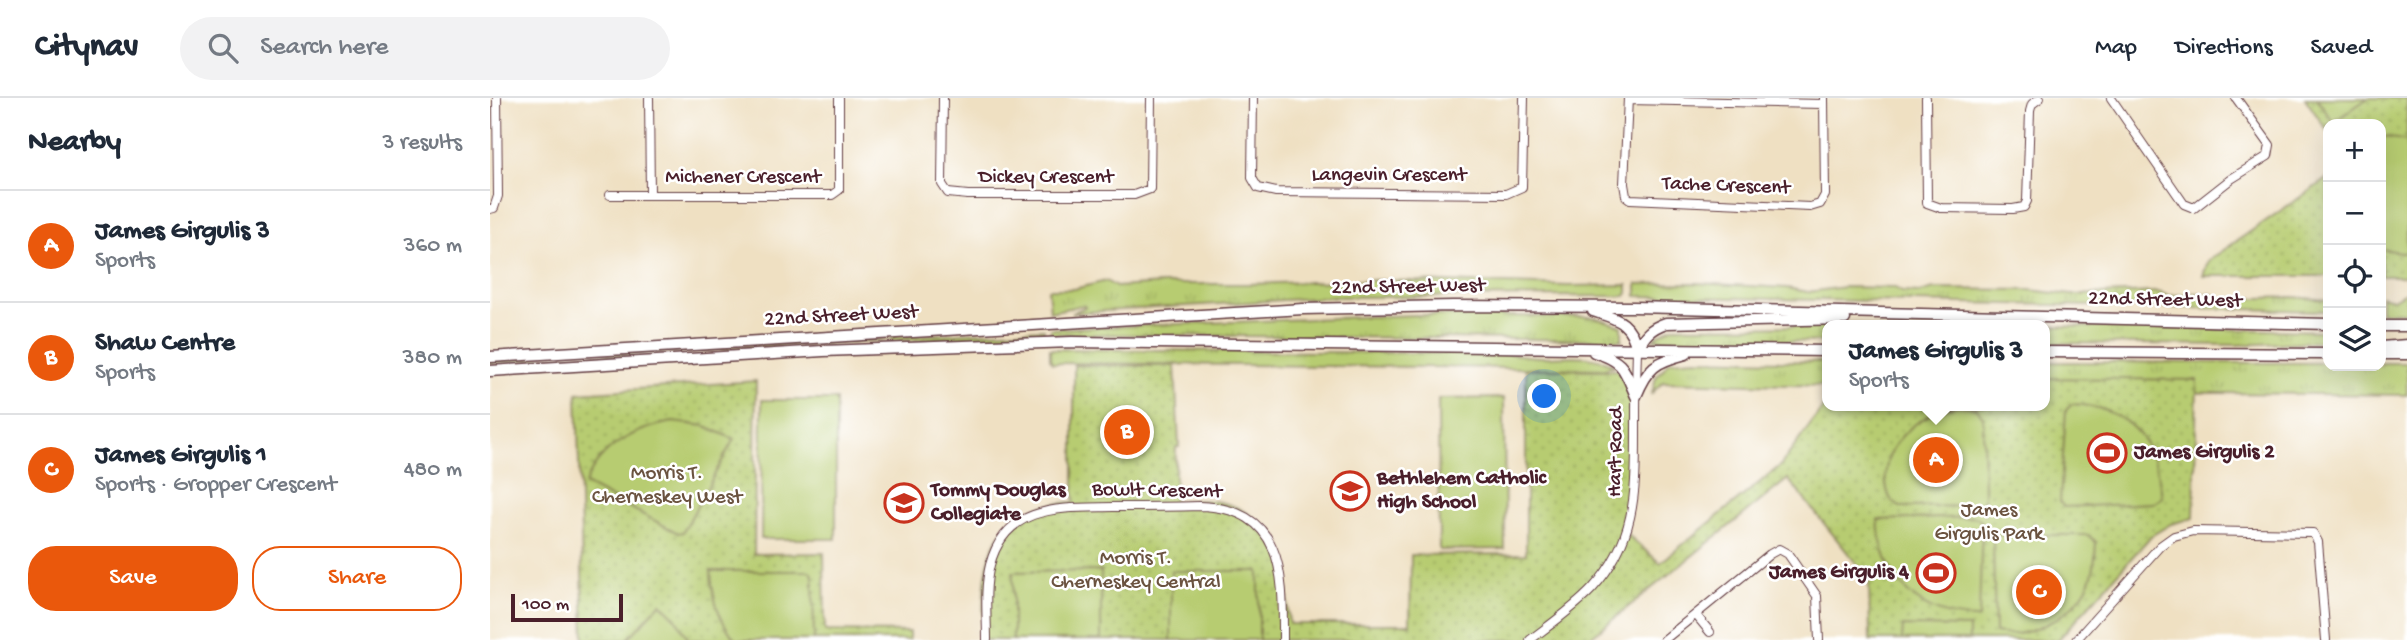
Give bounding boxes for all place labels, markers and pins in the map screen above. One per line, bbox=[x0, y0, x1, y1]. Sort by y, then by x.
pin: B bbox=[1104, 406, 1150, 458]
sports icon: James Girgulis 2 bbox=[2086, 432, 2128, 474]
pin: A bbox=[1913, 434, 1959, 486]
place label: James Girgulis 2 bbox=[2133, 441, 2275, 466]
place label: Bethlehem Catholic High School bbox=[1376, 467, 1548, 516]
school or university icon: Bethlehem Catholic High School bbox=[1329, 470, 1371, 512]
place label: Tommy Douglas Collegiate bbox=[929, 479, 1067, 528]
school or university icon: Tommy Douglas Collegiate bbox=[883, 482, 925, 524]
sports icon: James Girgulis 4 bbox=[1915, 552, 1957, 594]
place label: James Girgulis 4 bbox=[1768, 561, 1910, 586]
pin: C bbox=[2016, 566, 2062, 618]

